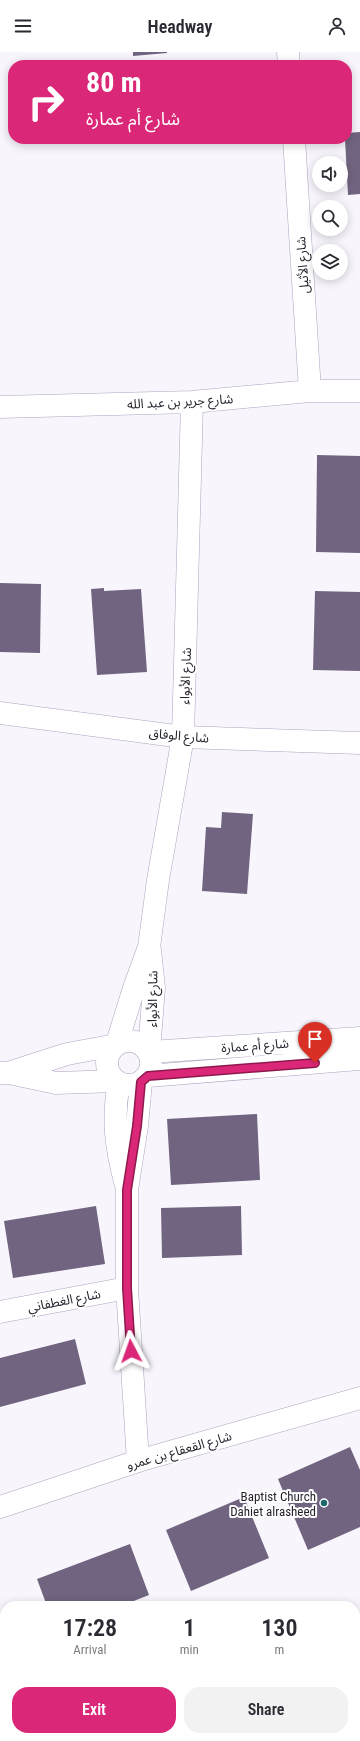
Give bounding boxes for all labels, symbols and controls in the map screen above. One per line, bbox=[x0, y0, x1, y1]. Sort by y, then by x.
icon: menu bbox=[12, 15, 34, 37]
icon: person bbox=[326, 15, 348, 37]
text: Headway bbox=[148, 16, 212, 37]
text: 80 m bbox=[86, 66, 142, 99]
icon: right bbox=[20, 76, 72, 128]
text: شارع أم عمارة bbox=[86, 108, 180, 129]
map controls bbox=[312, 156, 348, 280]
button: sound bbox=[312, 156, 348, 192]
button: search bbox=[312, 200, 348, 236]
street label: شارع الأثيل bbox=[293, 236, 315, 294]
button: layers bbox=[312, 244, 348, 280]
street label: شارع جرير بن عبد الله bbox=[127, 391, 234, 415]
street label: شارع الأبواء bbox=[177, 647, 197, 705]
street label: شارع الوفاق bbox=[148, 725, 210, 749]
street label: شارع الأبواء bbox=[145, 970, 163, 1028]
pin bbox=[298, 1022, 332, 1063]
icon: arrive bbox=[304, 1028, 326, 1050]
street label: شارع أم عمارة bbox=[221, 1035, 290, 1058]
street label: شارع الغطفاني bbox=[26, 1286, 102, 1318]
position arrow bbox=[110, 1330, 152, 1372]
street label: شارع القعقاع بن عمرو bbox=[125, 1428, 234, 1476]
place label: Baptist Church Dahiet alrasheed bbox=[230, 1489, 316, 1519]
marker: Baptist Church Dahiet alrasheed bbox=[319, 1498, 329, 1508]
text: 17:28 bbox=[63, 1614, 117, 1642]
text: 1 bbox=[183, 1614, 195, 1642]
text: 130 bbox=[261, 1614, 297, 1642]
text: Arrival bbox=[73, 1642, 106, 1657]
text: min bbox=[180, 1642, 199, 1657]
text: m bbox=[274, 1642, 284, 1657]
button: Exit bbox=[12, 1687, 176, 1733]
button: Share bbox=[184, 1687, 348, 1733]

